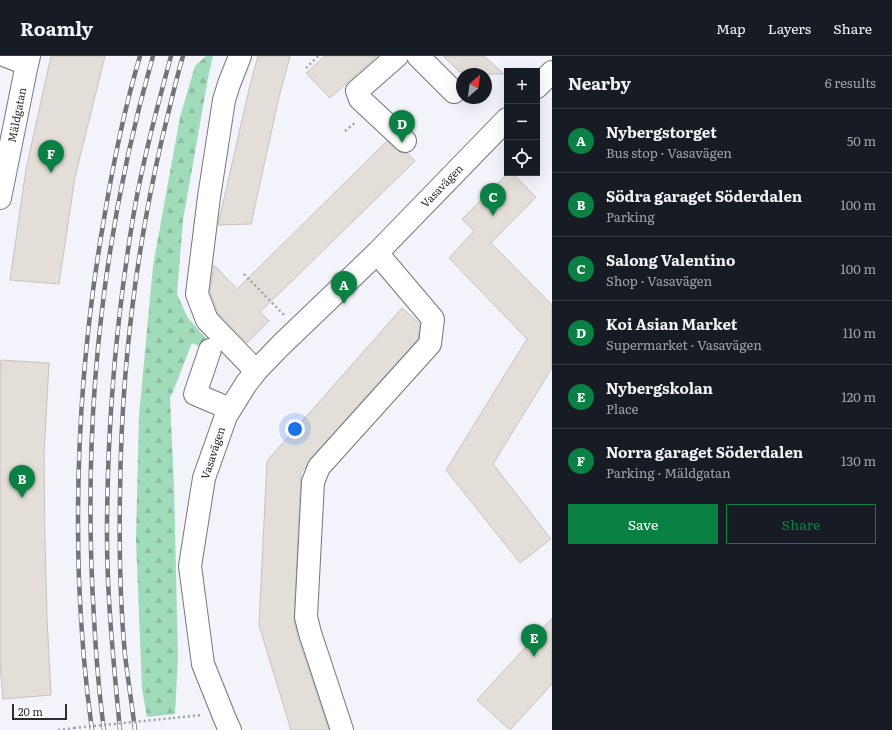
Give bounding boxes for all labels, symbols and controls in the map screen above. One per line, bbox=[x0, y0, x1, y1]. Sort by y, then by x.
text: Roamly bbox=[20, 14, 93, 42]
text: Map bbox=[716, 18, 746, 38]
text: Layers bbox=[768, 18, 811, 38]
text: Share bbox=[833, 18, 872, 38]
north arrow bbox=[456, 68, 492, 104]
map controls bbox=[504, 68, 540, 176]
button: + bbox=[504, 68, 540, 104]
text: Nearby bbox=[568, 70, 631, 95]
text: 6 results bbox=[825, 73, 876, 92]
street label: Mäldgatan bbox=[3, 86, 29, 144]
button: − bbox=[504, 104, 540, 140]
pin: D bbox=[389, 110, 415, 143]
text: Nybergstorget bbox=[606, 120, 717, 143]
text: A bbox=[576, 131, 586, 150]
text: 50 m bbox=[847, 131, 876, 150]
pin: F bbox=[38, 140, 64, 173]
button: locate bbox=[504, 140, 540, 176]
text: Bus stop · Vasavägen bbox=[606, 143, 732, 162]
street label: Vasavägen bbox=[417, 160, 466, 211]
pin: C bbox=[480, 183, 506, 216]
text: Södra garaget Söderdalen bbox=[606, 184, 802, 207]
text: B bbox=[577, 195, 585, 214]
text: 100 m bbox=[840, 195, 876, 214]
text: Parking bbox=[606, 207, 655, 226]
text: Salong Valentino bbox=[606, 248, 735, 271]
text: C bbox=[576, 259, 586, 278]
text: 100 m bbox=[840, 259, 876, 278]
pin: A bbox=[331, 271, 357, 304]
text: Shop · Vasavägen bbox=[606, 271, 712, 290]
text: Koi Asian Market bbox=[606, 312, 737, 335]
text: D bbox=[576, 323, 586, 342]
text: 110 m bbox=[843, 323, 876, 342]
text: Supermarket · Vasavägen bbox=[606, 335, 762, 354]
text: Nybergskolan bbox=[606, 376, 713, 399]
text: E bbox=[577, 387, 585, 406]
text: 120 m bbox=[841, 387, 876, 406]
text: Place bbox=[606, 399, 638, 418]
your location bbox=[285, 419, 305, 439]
street label: Vasavägen bbox=[196, 424, 228, 481]
text: Norra garaget Söderdalen bbox=[606, 440, 803, 463]
text: F bbox=[577, 451, 585, 470]
text: 130 m bbox=[841, 451, 876, 470]
text: Parking · Mäldgatan bbox=[606, 463, 731, 482]
pin: B bbox=[9, 465, 35, 498]
button: Save bbox=[568, 504, 718, 544]
button: Share bbox=[726, 504, 876, 544]
pin: E bbox=[521, 624, 547, 657]
scale bar bbox=[12, 702, 67, 721]
text: 20 m bbox=[18, 703, 43, 719]

